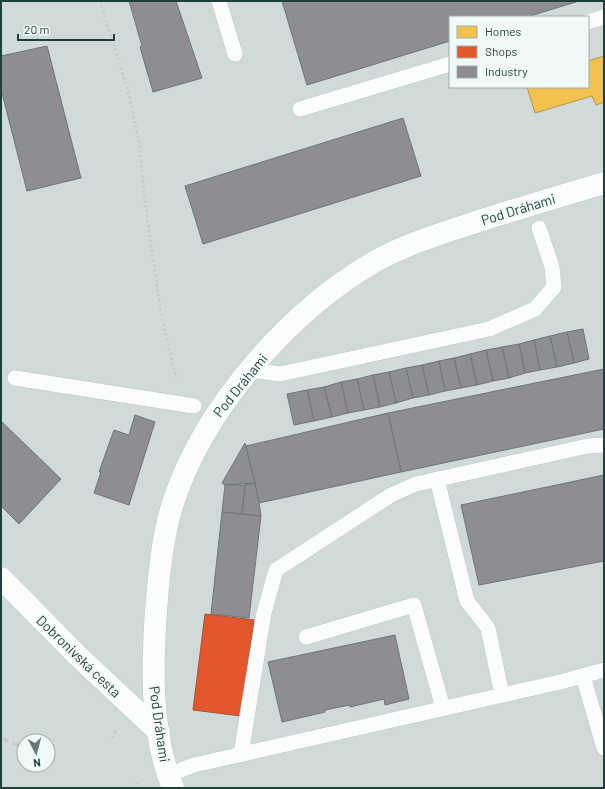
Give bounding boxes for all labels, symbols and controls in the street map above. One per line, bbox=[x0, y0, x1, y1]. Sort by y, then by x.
scale bar bbox=[18, 16, 114, 42]
legend bbox=[449, 16, 589, 88]
text: 20 m bbox=[24, 22, 50, 36]
text: Homes bbox=[485, 24, 522, 38]
text: Shops bbox=[485, 44, 518, 58]
text: Industry bbox=[485, 64, 528, 78]
street label: Pod Dráhami bbox=[479, 190, 557, 228]
street label: Pod Dráhami bbox=[209, 350, 271, 420]
street label: Dobronivská cesta bbox=[33, 611, 125, 701]
street label: Pod Dráhami bbox=[146, 685, 174, 763]
north arrow bbox=[16, 733, 56, 773]
text: N bbox=[33, 757, 41, 770]

